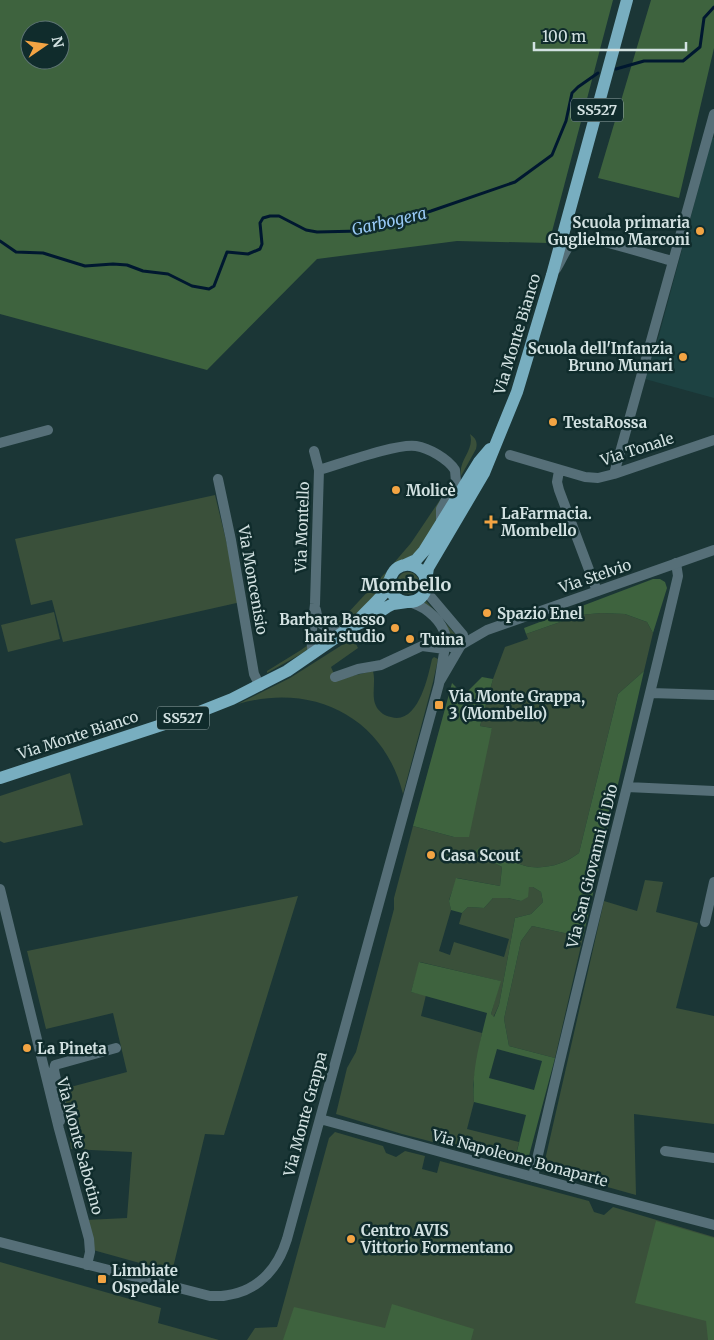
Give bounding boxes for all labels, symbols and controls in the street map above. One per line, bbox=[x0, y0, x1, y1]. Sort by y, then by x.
north arrow bbox=[20, 20, 70, 70]
scale bar bbox=[534, 20, 686, 52]
text: 100 m bbox=[542, 27, 586, 46]
text: N bbox=[48, 35, 68, 49]
road number: SS527 bbox=[571, 98, 623, 122]
water label: Garbogera bbox=[350, 203, 428, 239]
place label: Scuola primaria Guglielmo Marconi bbox=[548, 213, 691, 249]
marker: Scuola primaria Guglielmo Marconi bbox=[694, 225, 706, 237]
street label: Via Monte Bianco bbox=[489, 271, 544, 398]
place label: Scuola dell'Infanzia Bruno Munari bbox=[528, 339, 674, 375]
marker: Scuola dell'Infanzia Bruno Munari bbox=[677, 351, 689, 363]
place label: TestaRossa bbox=[563, 413, 648, 432]
marker: TestaRossa bbox=[547, 416, 559, 428]
street label: Via Tonale bbox=[597, 428, 676, 470]
street label: Via Montello bbox=[291, 481, 313, 574]
place label: Molicè bbox=[406, 481, 456, 500]
marker: Molicè bbox=[390, 484, 402, 496]
place label: LaFarmacia. Mombello bbox=[501, 504, 592, 540]
marker: LaFarmacia. Mombello bbox=[485, 516, 497, 528]
street label: Via Moncenisio bbox=[234, 523, 272, 636]
street label: Via Stelvio bbox=[556, 555, 634, 598]
district label: Mombello bbox=[361, 573, 451, 596]
place label: Spazio Enel bbox=[497, 604, 583, 623]
marker: Spazio Enel bbox=[481, 607, 493, 619]
place label: Barbara Basso hair studio bbox=[279, 610, 385, 646]
marker: Barbara Basso hair studio bbox=[389, 622, 401, 634]
place label: Tuina bbox=[420, 630, 465, 649]
marker: Tuina bbox=[404, 633, 416, 645]
place label: Via Monte Grappa, 3 (Mombello) bbox=[448, 687, 585, 723]
marker: Via Monte Grappa, 3 (Mombello) bbox=[433, 699, 445, 711]
road number: SS527 bbox=[157, 706, 209, 730]
street label: Via Monte Bianco bbox=[14, 707, 141, 764]
street label: Via San Giovanni di Dio bbox=[562, 782, 622, 951]
place label: Casa Scout bbox=[441, 846, 521, 865]
marker: Casa Scout bbox=[425, 849, 437, 861]
place label: La Pineta bbox=[37, 1039, 107, 1058]
marker: La Pineta bbox=[21, 1042, 33, 1054]
street label: Via Monte Grappa bbox=[279, 1050, 331, 1179]
street label: Via Monte Sabotino bbox=[52, 1074, 108, 1217]
street label: Via Napoleone Bonaparte bbox=[429, 1125, 610, 1191]
place label: Centro AVIS Vittorio Formentano bbox=[360, 1221, 513, 1257]
marker: Centro AVIS Vittorio Formentano bbox=[345, 1233, 357, 1245]
place label: Limbiate Ospedale bbox=[112, 1261, 179, 1297]
marker: Limbiate Ospedale bbox=[96, 1273, 108, 1285]

